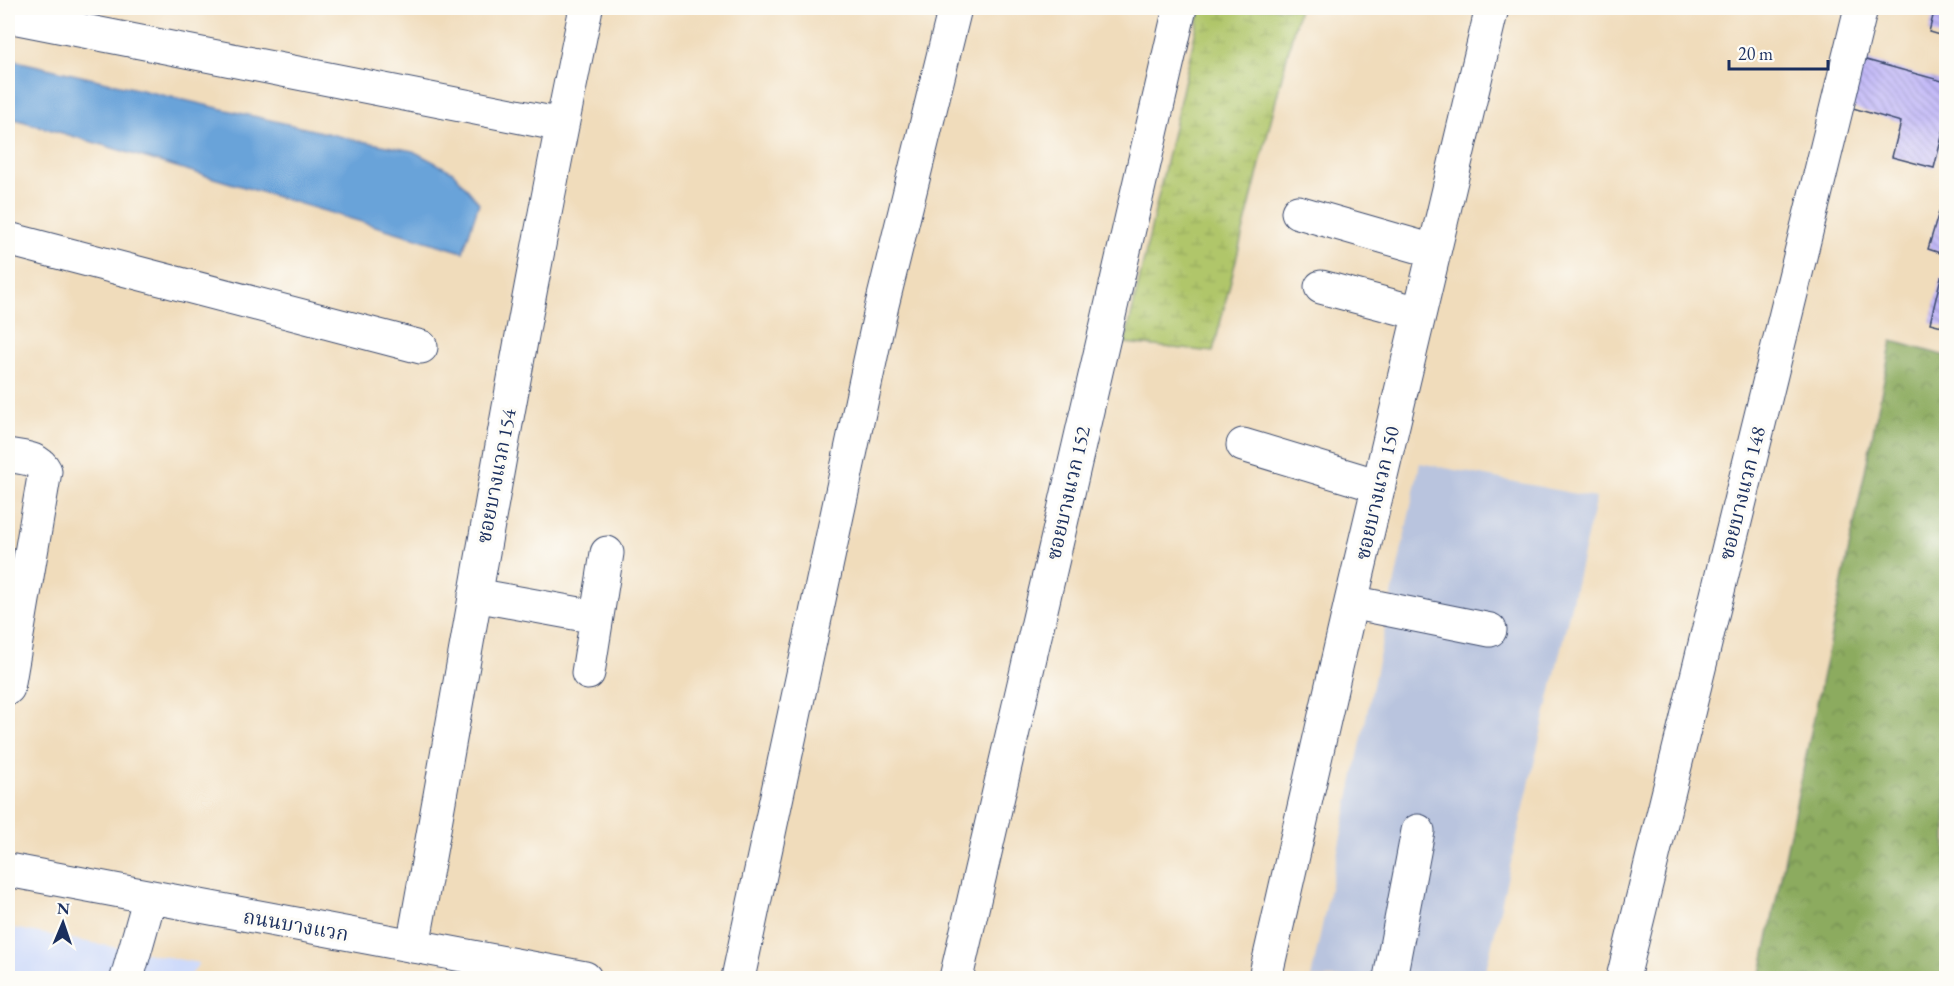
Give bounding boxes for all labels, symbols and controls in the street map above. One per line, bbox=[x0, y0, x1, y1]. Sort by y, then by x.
scale bar bbox=[1729, 33, 1828, 71]
text: 20 m bbox=[1738, 42, 1773, 65]
street label: ซอยบางแวก 154 bbox=[470, 406, 522, 545]
street label: ซอยบางแวก 152 bbox=[1040, 423, 1096, 562]
street label: ซอยบางแวก 150 bbox=[1349, 423, 1405, 562]
street label: ซอยบางแวก 148 bbox=[1713, 424, 1771, 562]
north arrow bbox=[33, 893, 93, 953]
text: N bbox=[57, 898, 70, 919]
street label: ถนนบางแวก bbox=[241, 903, 351, 947]

